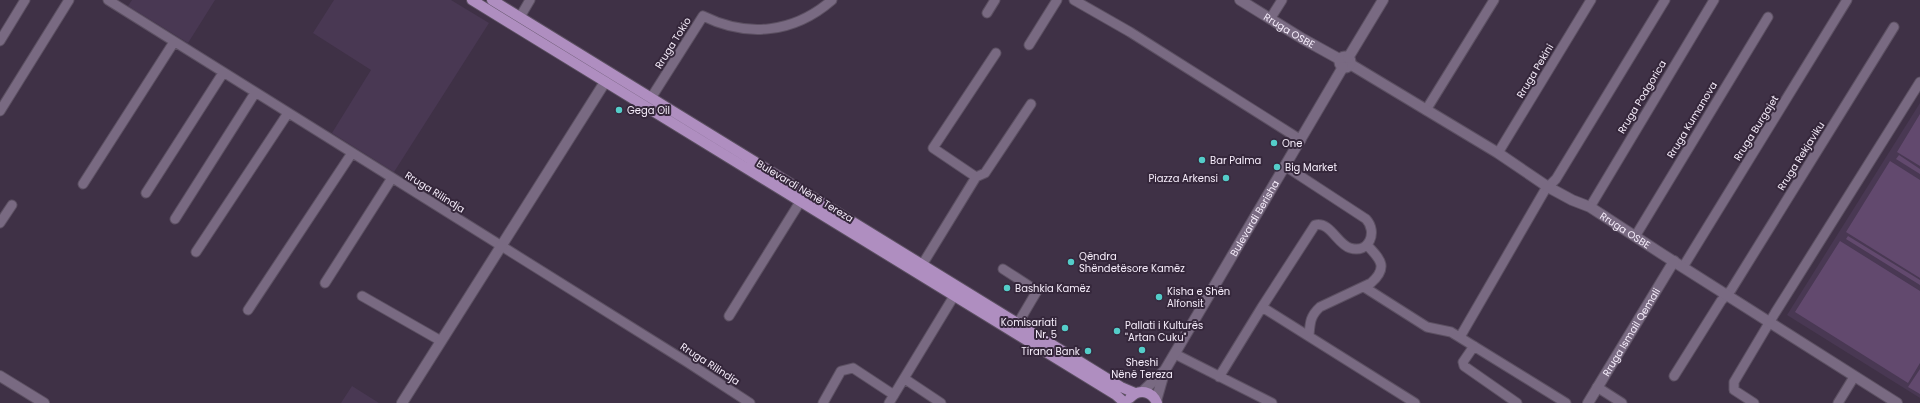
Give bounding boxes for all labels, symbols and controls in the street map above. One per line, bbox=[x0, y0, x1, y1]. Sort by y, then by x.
street label: Rruga OSBE bbox=[1261, 9, 1318, 52]
street label: Rruga Tokio bbox=[651, 14, 695, 72]
street label: Rruga Pekini bbox=[1513, 41, 1557, 101]
street label: Rruga Podgorica bbox=[1614, 57, 1670, 137]
street label: Rruga Kumanova bbox=[1663, 79, 1721, 161]
street label: Rruga Burgajet bbox=[1730, 92, 1782, 164]
place label: Gega Oil bbox=[627, 103, 670, 118]
marker: Gega Oil bbox=[614, 105, 624, 115]
street label: Rruga Rekjaviku bbox=[1774, 119, 1828, 193]
place label: One bbox=[1282, 136, 1302, 151]
marker: One bbox=[1269, 138, 1279, 148]
place label: Bar Palma bbox=[1210, 153, 1261, 168]
marker: Bar Palma bbox=[1197, 155, 1207, 165]
street label: Bulevardi Nënë Tereza bbox=[754, 156, 856, 226]
place label: Big Market bbox=[1285, 160, 1337, 175]
marker: Big Market bbox=[1272, 162, 1282, 172]
street label: Rruga Rilindja bbox=[402, 168, 468, 216]
place label: Piazza Arkensi bbox=[1149, 171, 1218, 186]
marker: Piazza Arkensi bbox=[1221, 173, 1231, 183]
street label: Bulevardi Berisha bbox=[1226, 177, 1283, 259]
street label: Rruga OSBE bbox=[1597, 208, 1654, 252]
place label: Qëndra Shëndetësore Kamëz bbox=[1079, 249, 1185, 276]
marker: Qëndra Shëndetësore Kamëz bbox=[1066, 257, 1076, 267]
place label: Bashkia Kamëz bbox=[1015, 281, 1091, 296]
marker: Bashkia Kamëz bbox=[1002, 283, 1012, 293]
place label: Kisha e Shën Alfonsit bbox=[1167, 284, 1230, 311]
street label: Rruga Ismail Qemali bbox=[1598, 285, 1664, 379]
marker: Kisha e Shën Alfonsit bbox=[1154, 292, 1164, 302]
place label: Komisariati Nr. 5 bbox=[1001, 315, 1057, 342]
place label: Pallati i Kulturës "Artan Cuku" bbox=[1125, 318, 1203, 345]
marker: Komisariati Nr. 5 bbox=[1060, 323, 1070, 333]
marker: Pallati i Kulturës "Artan Cuku" bbox=[1112, 326, 1122, 336]
street label: Rruga Rilindja bbox=[677, 339, 743, 389]
place label: Tirana Bank bbox=[1021, 344, 1081, 359]
marker: Sheshi Nënë Tereza bbox=[1137, 345, 1147, 355]
marker: Tirana Bank bbox=[1083, 346, 1093, 356]
place label: Sheshi Nënë Tereza bbox=[1111, 355, 1173, 382]

